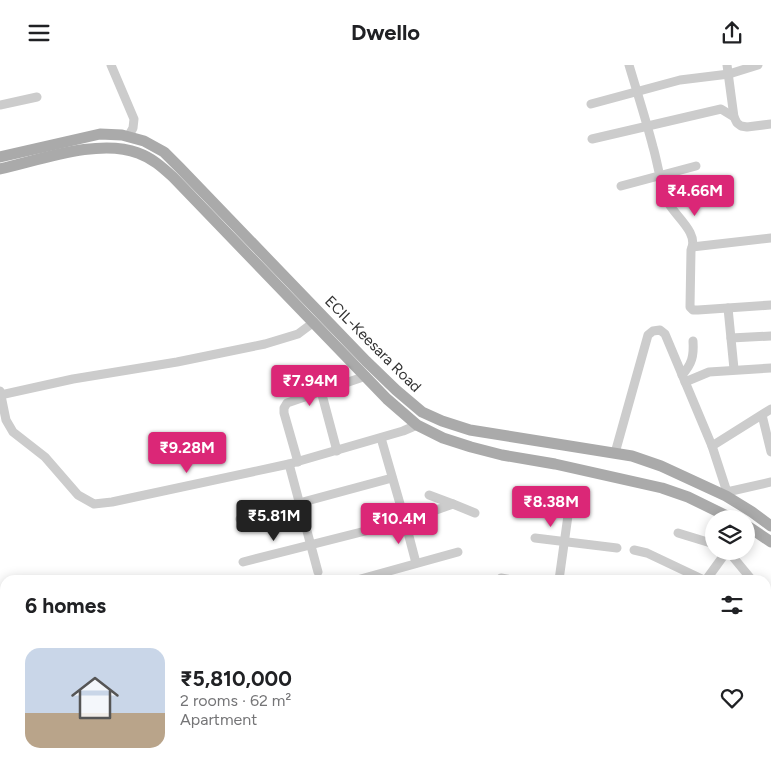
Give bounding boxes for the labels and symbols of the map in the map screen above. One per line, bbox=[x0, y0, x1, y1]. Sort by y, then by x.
pin: ₹4.66M bbox=[654, 175, 736, 217]
street label: ECIL-Keesara Road bbox=[321, 292, 425, 396]
pin: ₹7.94M bbox=[269, 365, 351, 407]
pin: ₹9.28M bbox=[146, 431, 228, 474]
pin: ₹8.38M bbox=[510, 485, 592, 528]
pin: ₹5.81M bbox=[233, 499, 315, 542]
pin: ₹10.4M bbox=[358, 503, 440, 545]

